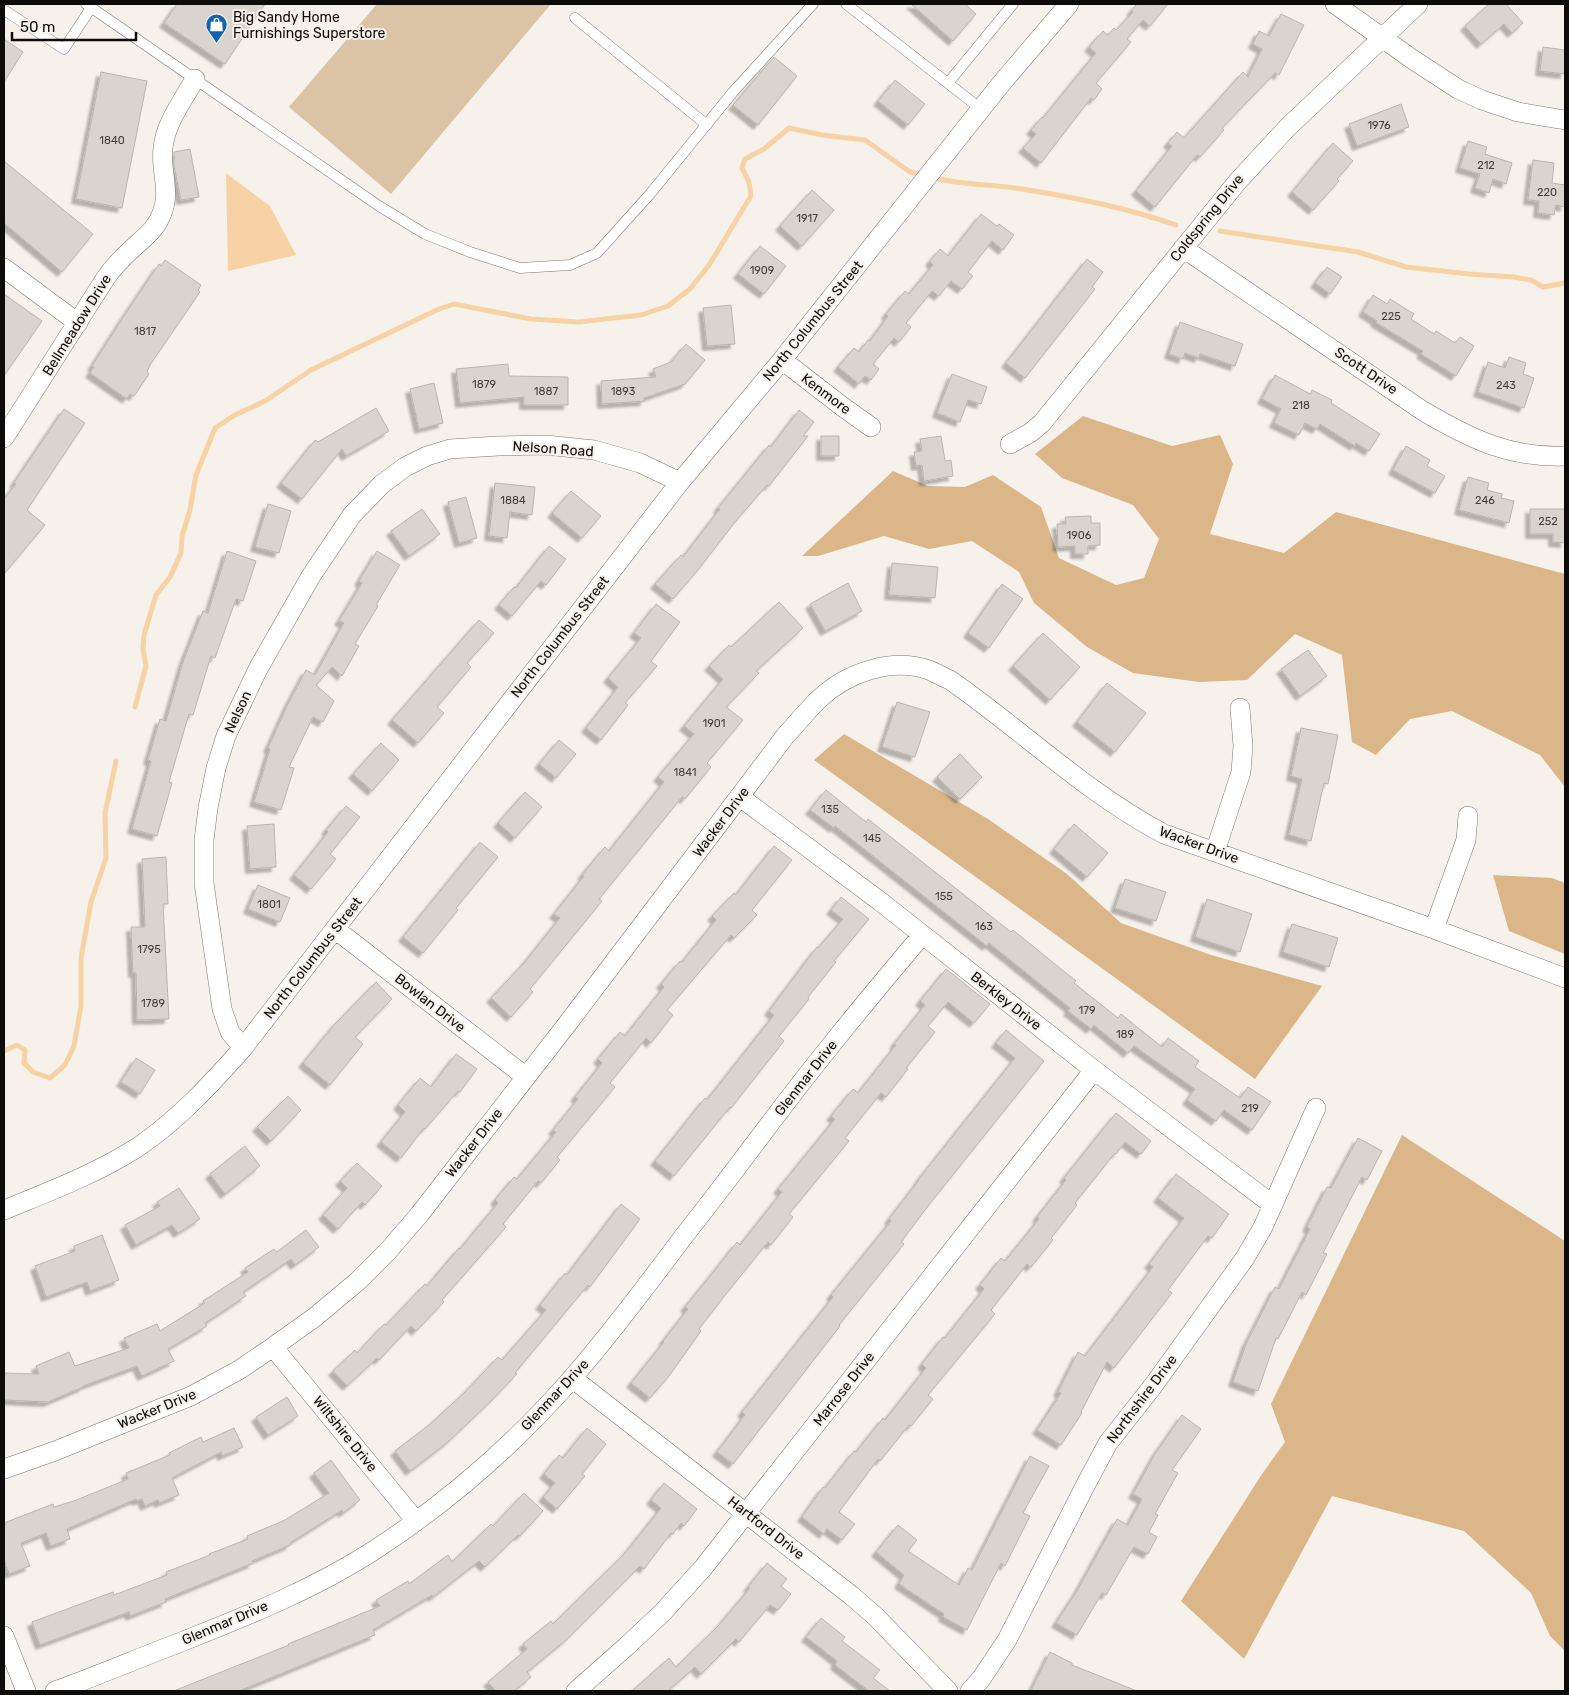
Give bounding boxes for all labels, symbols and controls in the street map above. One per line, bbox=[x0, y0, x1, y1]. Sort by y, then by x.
place label: Big Sandy Home Furnishings Superstore bbox=[233, 9, 386, 42]
scale bar bbox=[12, 10, 136, 42]
shop icon: Big Sandy Home Furnishings Superstore bbox=[205, 13, 229, 44]
text: 50 m bbox=[20, 18, 55, 36]
house number: 1976 bbox=[1367, 119, 1391, 132]
house number: 1840 bbox=[99, 134, 125, 147]
house number: 212 bbox=[1477, 159, 1495, 172]
street label: Coldspring Drive bbox=[1167, 171, 1247, 265]
house number: 220 bbox=[1537, 186, 1557, 199]
house number: 1917 bbox=[796, 212, 818, 225]
street label: North Columbus Street bbox=[759, 257, 867, 385]
house number: 1909 bbox=[750, 264, 774, 277]
street label: Bellmeadow Drive bbox=[39, 271, 115, 379]
house number: 225 bbox=[1381, 310, 1401, 323]
house number: 1817 bbox=[134, 325, 156, 338]
street label: Scott Drive bbox=[1331, 344, 1401, 398]
street label: Kenmore bbox=[798, 370, 854, 418]
house number: 1879 bbox=[472, 378, 496, 391]
house number: 243 bbox=[1496, 379, 1516, 392]
house number: 1887 bbox=[534, 385, 559, 398]
house number: 1893 bbox=[611, 385, 636, 398]
house number: 218 bbox=[1292, 399, 1310, 412]
street label: Nelson Road bbox=[512, 438, 594, 460]
house number: 1884 bbox=[500, 494, 526, 507]
house number: 246 bbox=[1475, 494, 1495, 507]
house number: 252 bbox=[1538, 515, 1558, 528]
house number: 1906 bbox=[1067, 529, 1092, 542]
street label: North Columbus Street bbox=[507, 572, 613, 701]
street label: Nelson bbox=[221, 688, 255, 736]
house number: 1901 bbox=[703, 717, 725, 730]
house number: 1841 bbox=[673, 766, 697, 779]
street label: Wacker Drive bbox=[689, 784, 753, 860]
house number: 135 bbox=[821, 803, 839, 816]
street label: Wacker Drive bbox=[1157, 823, 1241, 867]
house number: 145 bbox=[863, 832, 881, 845]
house number: 155 bbox=[935, 890, 953, 903]
street label: North Columbus Street bbox=[260, 893, 366, 1022]
house number: 1801 bbox=[257, 898, 281, 911]
house number: 163 bbox=[975, 920, 993, 933]
house number: 1795 bbox=[137, 943, 161, 956]
street label: Berkley Drive bbox=[967, 968, 1045, 1034]
street label: Bowlan Drive bbox=[391, 970, 469, 1036]
house number: 1789 bbox=[141, 997, 165, 1010]
house number: 179 bbox=[1079, 1004, 1095, 1017]
house number: 189 bbox=[1116, 1028, 1134, 1041]
street label: Glenmar Drive bbox=[771, 1037, 841, 1119]
house number: 219 bbox=[1241, 1102, 1259, 1115]
street label: Wacker Drive bbox=[442, 1105, 506, 1181]
street label: Marrose Drive bbox=[810, 1348, 878, 1429]
street label: Northshire Drive bbox=[1103, 1351, 1181, 1447]
street label: Glenmar Drive bbox=[518, 1356, 593, 1434]
street label: Wacker Drive bbox=[115, 1385, 199, 1432]
street label: Wiltshire Drive bbox=[309, 1393, 381, 1475]
street label: Hartford Drive bbox=[724, 1493, 808, 1563]
street label: Glenmar Drive bbox=[180, 1597, 271, 1649]

